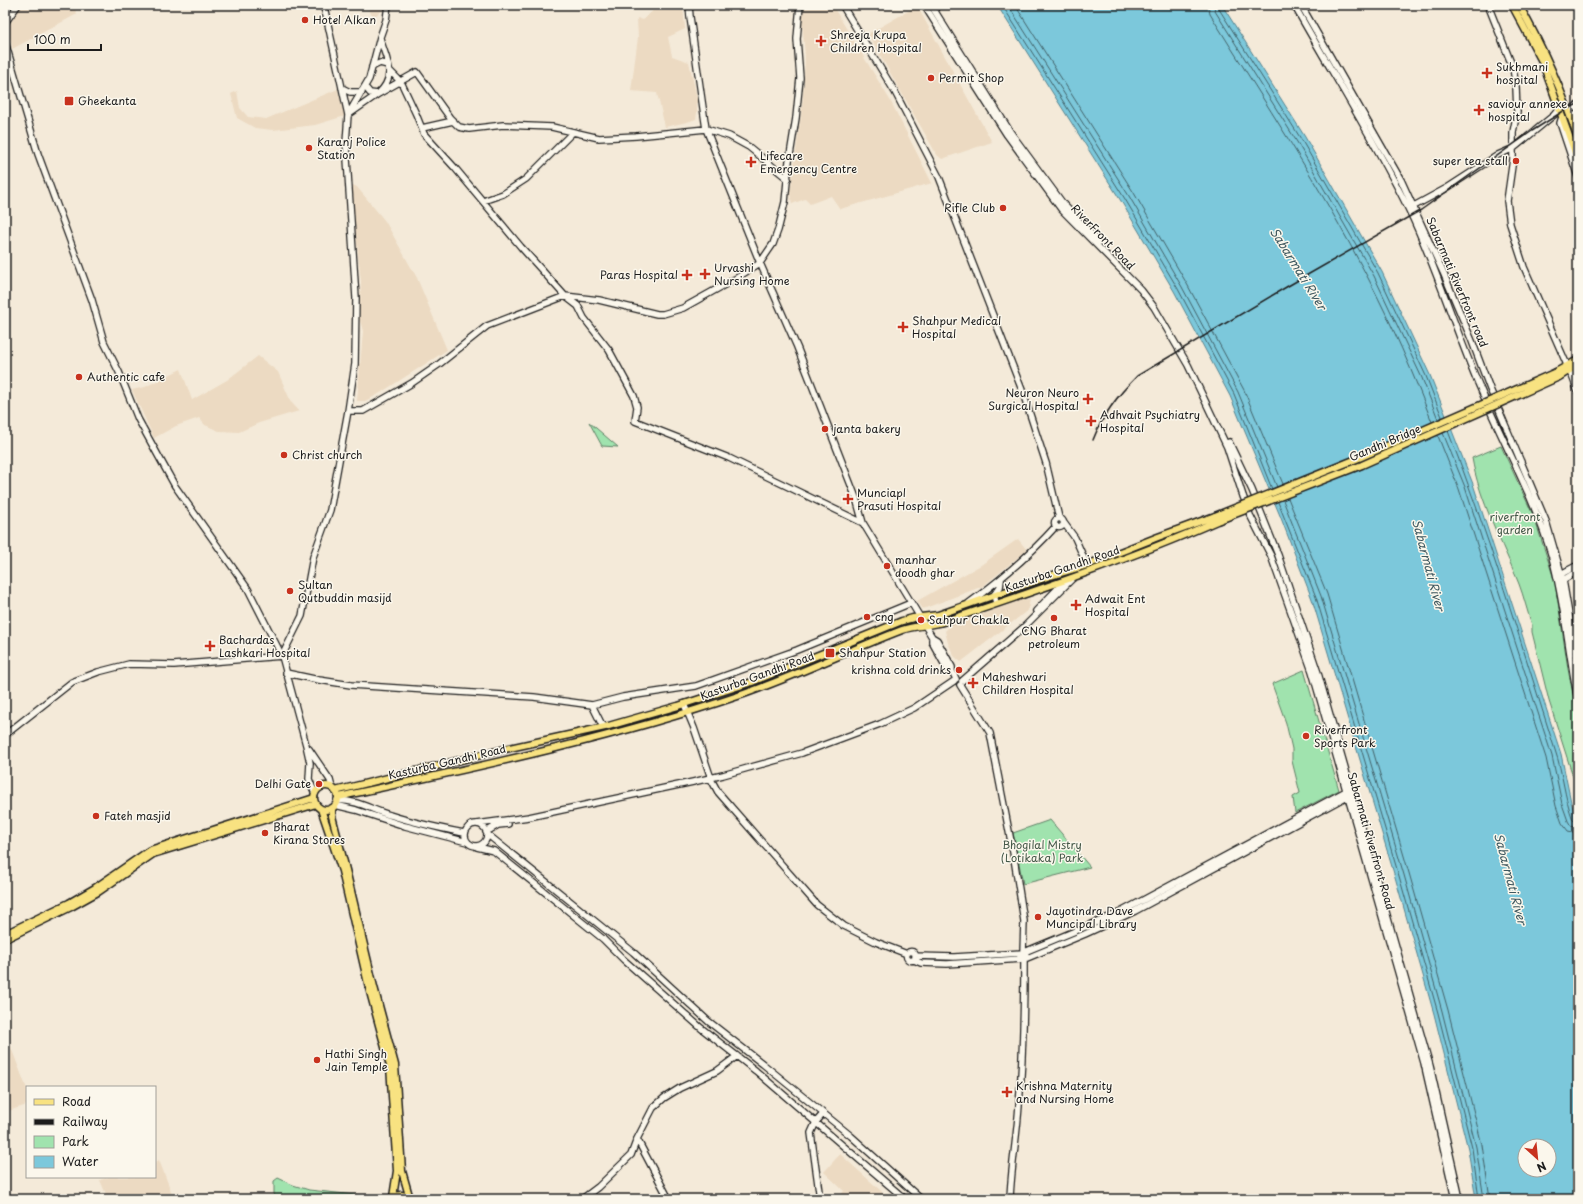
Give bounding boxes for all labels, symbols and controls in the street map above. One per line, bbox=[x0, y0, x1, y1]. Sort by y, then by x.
place label: Hotel Alkan bbox=[313, 11, 376, 28]
marker: Hotel Alkan bbox=[300, 15, 310, 25]
scale bar bbox=[28, 26, 101, 52]
place label: Shreeja Krupa Children Hospital bbox=[830, 26, 922, 56]
text: 100 m bbox=[34, 30, 71, 48]
marker: Shreeja Krupa Children Hospital bbox=[815, 35, 827, 47]
place label: Sukhmani hospital bbox=[1496, 58, 1548, 88]
marker: Sukhmani hospital bbox=[1481, 67, 1493, 79]
place label: Permit Shop bbox=[939, 69, 1004, 86]
marker: Permit Shop bbox=[926, 73, 936, 83]
place label: Gheekanta bbox=[78, 92, 137, 109]
marker: Gheekanta bbox=[63, 95, 75, 107]
place label: saviour annexe hospital bbox=[1488, 95, 1567, 125]
marker: saviour annexe hospital bbox=[1473, 104, 1485, 116]
place label: Karanj Police Station bbox=[317, 133, 386, 163]
marker: Karanj Police Station bbox=[304, 143, 314, 153]
place label: Lifecare Emergency Centre bbox=[760, 147, 857, 177]
place label: super tea stall bbox=[1433, 152, 1508, 169]
marker: Lifecare Emergency Centre bbox=[745, 156, 757, 168]
marker: super tea stall bbox=[1511, 156, 1521, 166]
place label: Rifle Club bbox=[944, 199, 995, 216]
street label: RiverFront Road bbox=[1067, 200, 1140, 274]
marker: Rifle Club bbox=[998, 203, 1008, 213]
street label: Sabarmati Riverfront road bbox=[1422, 214, 1493, 350]
water label: Sabarmati River bbox=[1266, 224, 1332, 315]
place label: Urvashi Nursing Home bbox=[714, 259, 790, 289]
place label: Paras Hospital bbox=[600, 266, 678, 283]
marker: Urvashi Nursing Home bbox=[699, 268, 711, 280]
marker: Paras Hospital bbox=[681, 269, 693, 281]
place label: Shahpur Medical Hospital bbox=[912, 312, 1001, 342]
marker: Shahpur Medical Hospital bbox=[897, 321, 909, 333]
place label: Authentic cafe bbox=[87, 368, 165, 385]
marker: Authentic cafe bbox=[74, 372, 84, 382]
place label: Neuron Neuro Surgical Hospital bbox=[988, 384, 1079, 414]
marker: Neuron Neuro Surgical Hospital bbox=[1082, 393, 1094, 405]
place label: Adhvait Psychiatry Hospital bbox=[1100, 406, 1200, 436]
marker: Adhvait Psychiatry Hospital bbox=[1085, 415, 1097, 427]
place label: janta bakery bbox=[832, 420, 901, 437]
street label: Gandhi Bridge bbox=[1346, 420, 1423, 465]
marker: janta bakery bbox=[820, 424, 830, 434]
place label: Christ church bbox=[292, 446, 362, 463]
marker: Christ church bbox=[279, 450, 289, 460]
place label: Munciapl Prasuti Hospital bbox=[857, 484, 941, 514]
marker: Munciapl Prasuti Hospital bbox=[842, 493, 854, 505]
park label: riverfront garden bbox=[1489, 508, 1541, 538]
water label: Sabarmati River bbox=[1408, 517, 1450, 614]
street label: Kasturba Gandhi Road bbox=[1002, 541, 1121, 596]
place label: manhar doodh ghar bbox=[895, 551, 955, 581]
marker: manhar doodh ghar bbox=[882, 561, 892, 571]
place label: Sultan Qutbuddin masijd bbox=[298, 576, 392, 606]
marker: Sultan Qutbuddin masijd bbox=[285, 586, 295, 596]
place label: Adwait Ent Hospital bbox=[1085, 590, 1146, 620]
marker: Adwait Ent Hospital bbox=[1070, 599, 1082, 611]
place label: cng bbox=[875, 608, 894, 625]
place label: Sahpur Chakla bbox=[929, 611, 1009, 628]
marker: cng bbox=[862, 612, 872, 622]
marker: CNG Bharat petroleum bbox=[1049, 613, 1059, 623]
marker: Sahpur Chakla bbox=[916, 615, 926, 625]
place label: CNG Bharat petroleum bbox=[1021, 622, 1087, 652]
place label: Bachardas Lashkari Hospital bbox=[219, 631, 311, 661]
marker: Bachardas Lashkari Hospital bbox=[204, 640, 216, 652]
place label: Shahpur Station bbox=[839, 644, 926, 661]
street label: Kasturba Gandhi Road bbox=[697, 647, 816, 704]
marker: Shahpur Station bbox=[824, 647, 836, 659]
place label: krishna cold drinks bbox=[851, 661, 951, 678]
marker: krishna cold drinks bbox=[954, 665, 964, 675]
place label: Maheshwari Children Hospital bbox=[982, 668, 1074, 698]
marker: Maheshwari Children Hospital bbox=[967, 677, 979, 689]
place label: Riverfront Sports Park bbox=[1314, 721, 1376, 751]
marker: Riverfront Sports Park bbox=[1301, 731, 1311, 741]
street label: Kasturba Gandhi Road bbox=[386, 740, 507, 783]
street label: Sabarmati Riverfront Road bbox=[1344, 770, 1399, 912]
place label: Delhi Gate bbox=[255, 775, 311, 792]
marker: Delhi Gate bbox=[314, 779, 324, 789]
place label: Fateh masjid bbox=[104, 807, 171, 824]
marker: Fateh masjid bbox=[91, 811, 101, 821]
place label: Bharat Kirana Stores bbox=[273, 818, 345, 848]
marker: Bharat Kirana Stores bbox=[260, 828, 270, 838]
water label: Sabarmati River bbox=[1490, 831, 1532, 928]
park label: Bhogilal Mistry (Lotikaka) Park bbox=[1001, 836, 1084, 866]
place label: Jayotindra Dave Muncipal Library bbox=[1046, 902, 1137, 932]
marker: Jayotindra Dave Muncipal Library bbox=[1033, 912, 1043, 922]
place label: Hathi Singh Jain Temple bbox=[325, 1045, 388, 1075]
marker: Hathi Singh Jain Temple bbox=[312, 1055, 322, 1065]
place label: Krishna Maternity and Nursing Home bbox=[1016, 1077, 1114, 1107]
legend bbox=[26, 1086, 156, 1178]
marker: Krishna Maternity and Nursing Home bbox=[1001, 1086, 1013, 1098]
text: Road bbox=[62, 1092, 91, 1110]
text: Railway bbox=[62, 1112, 108, 1130]
text: Park bbox=[62, 1132, 89, 1150]
north arrow bbox=[1517, 1138, 1557, 1178]
text: Water bbox=[62, 1152, 99, 1170]
text: N bbox=[1534, 1158, 1550, 1177]

